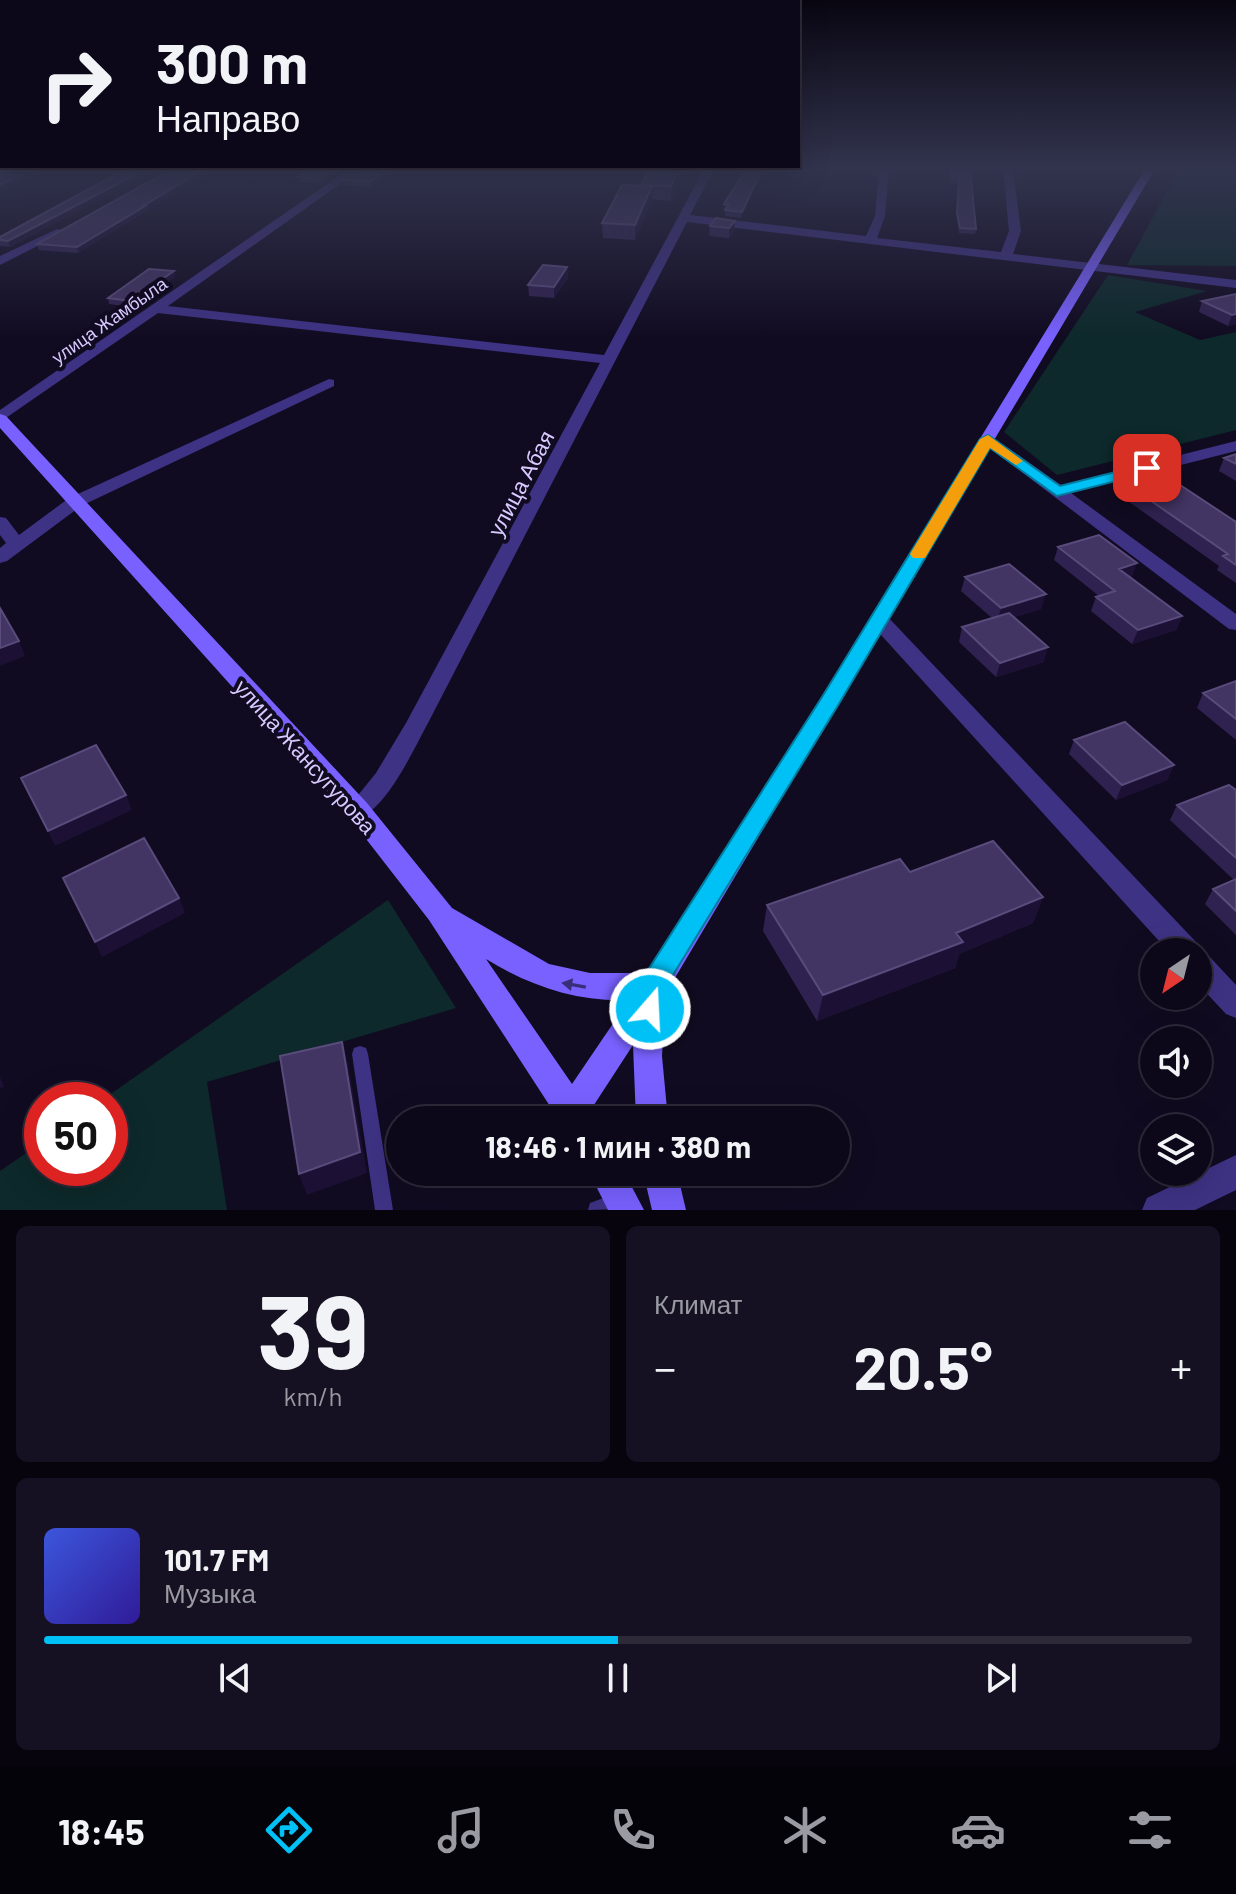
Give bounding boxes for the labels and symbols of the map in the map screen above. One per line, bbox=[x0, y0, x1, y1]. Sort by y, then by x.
street label: улица Жамбыла bbox=[47, 271, 172, 368]
street label: улица Абая bbox=[481, 426, 560, 541]
pin bbox=[1113, 434, 1181, 502]
street label: улица Жансугурова bbox=[229, 673, 383, 840]
north arrow bbox=[1140, 938, 1212, 1010]
position arrow bbox=[608, 967, 692, 1051]
one-way arrow bbox=[562, 979, 587, 991]
speed limit sign: 50 bbox=[24, 1082, 128, 1186]

